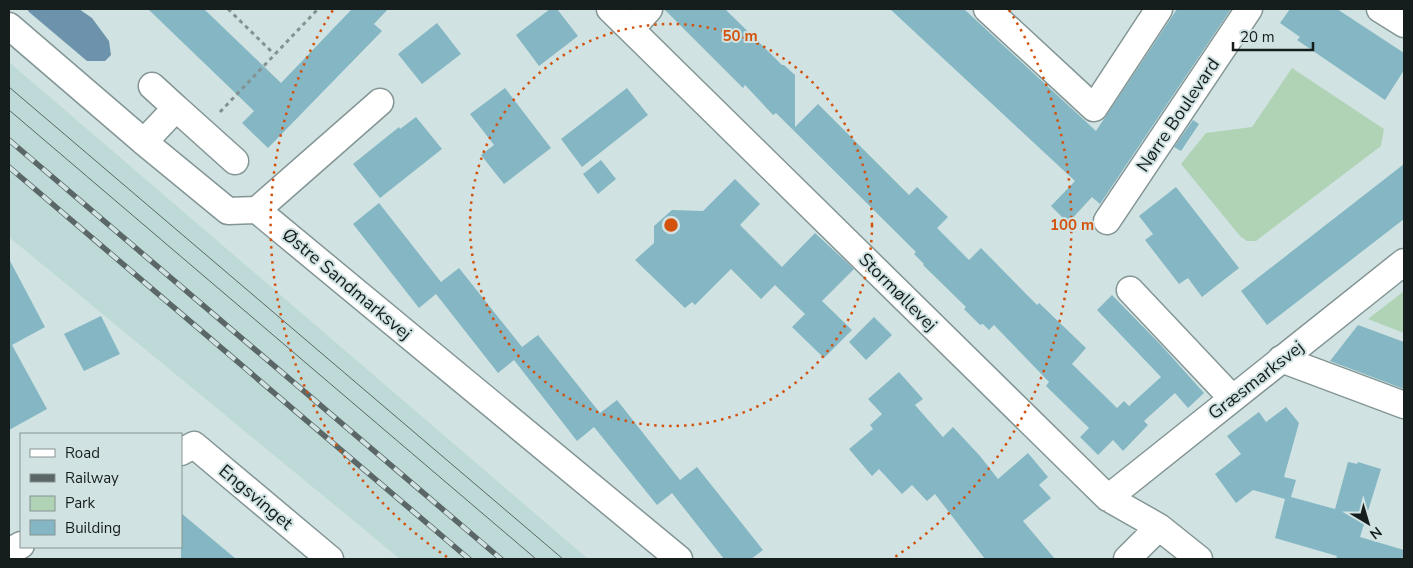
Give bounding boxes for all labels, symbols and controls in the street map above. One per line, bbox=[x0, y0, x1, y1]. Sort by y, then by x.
scale bar bbox=[1233, 20, 1313, 52]
text: 50 m bbox=[722, 26, 758, 46]
text: 20 m bbox=[1240, 27, 1275, 47]
street label: Nørre Boulevard bbox=[1131, 53, 1225, 177]
text: 100 m bbox=[1050, 215, 1094, 235]
centre of rings bbox=[662, 216, 680, 234]
street label: Østre Sandmarksvej bbox=[277, 223, 417, 345]
street label: Stormøllevej bbox=[853, 247, 943, 337]
street label: Græsmarksvej bbox=[1203, 335, 1309, 425]
legend bbox=[20, 433, 182, 548]
text: Road bbox=[65, 443, 100, 463]
street label: Engsvinget bbox=[214, 459, 299, 536]
text: Railway bbox=[65, 468, 119, 488]
text: Park bbox=[65, 493, 95, 513]
north arrow bbox=[1343, 498, 1393, 548]
text: Building bbox=[65, 518, 121, 538]
text: N bbox=[1366, 522, 1386, 544]

